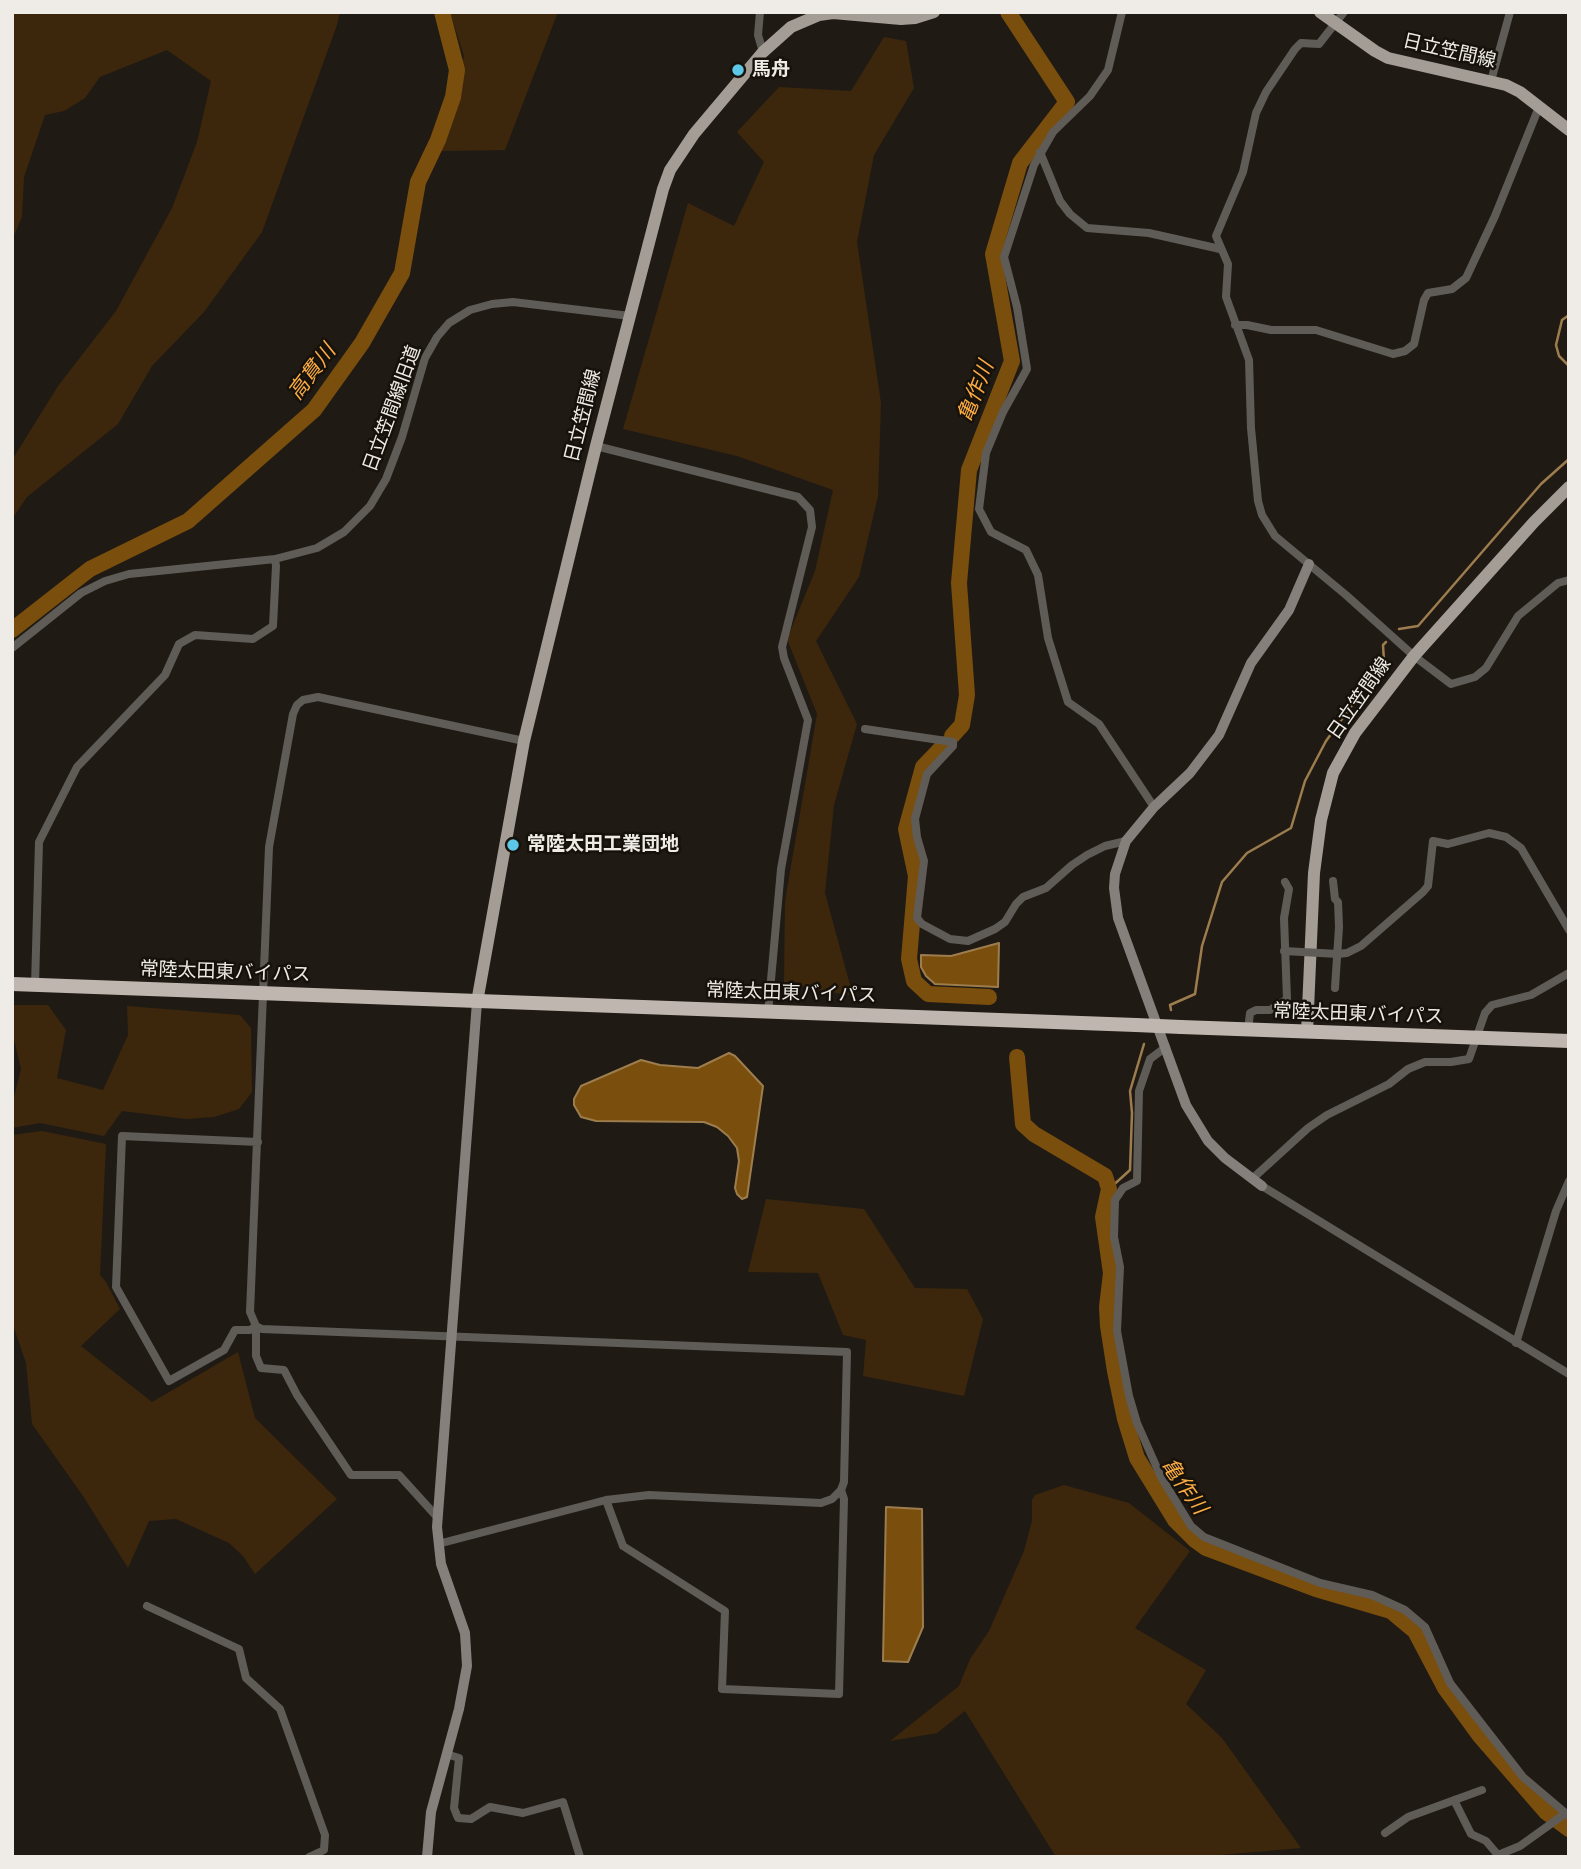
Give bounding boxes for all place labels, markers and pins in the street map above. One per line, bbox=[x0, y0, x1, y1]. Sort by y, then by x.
place label: 馬舟 bbox=[752, 59, 790, 81]
marker: 馬舟 bbox=[730, 62, 746, 78]
place label: 常陸太田工業団地 bbox=[527, 834, 679, 856]
marker: 常陸太田工業団地 bbox=[505, 837, 521, 853]

